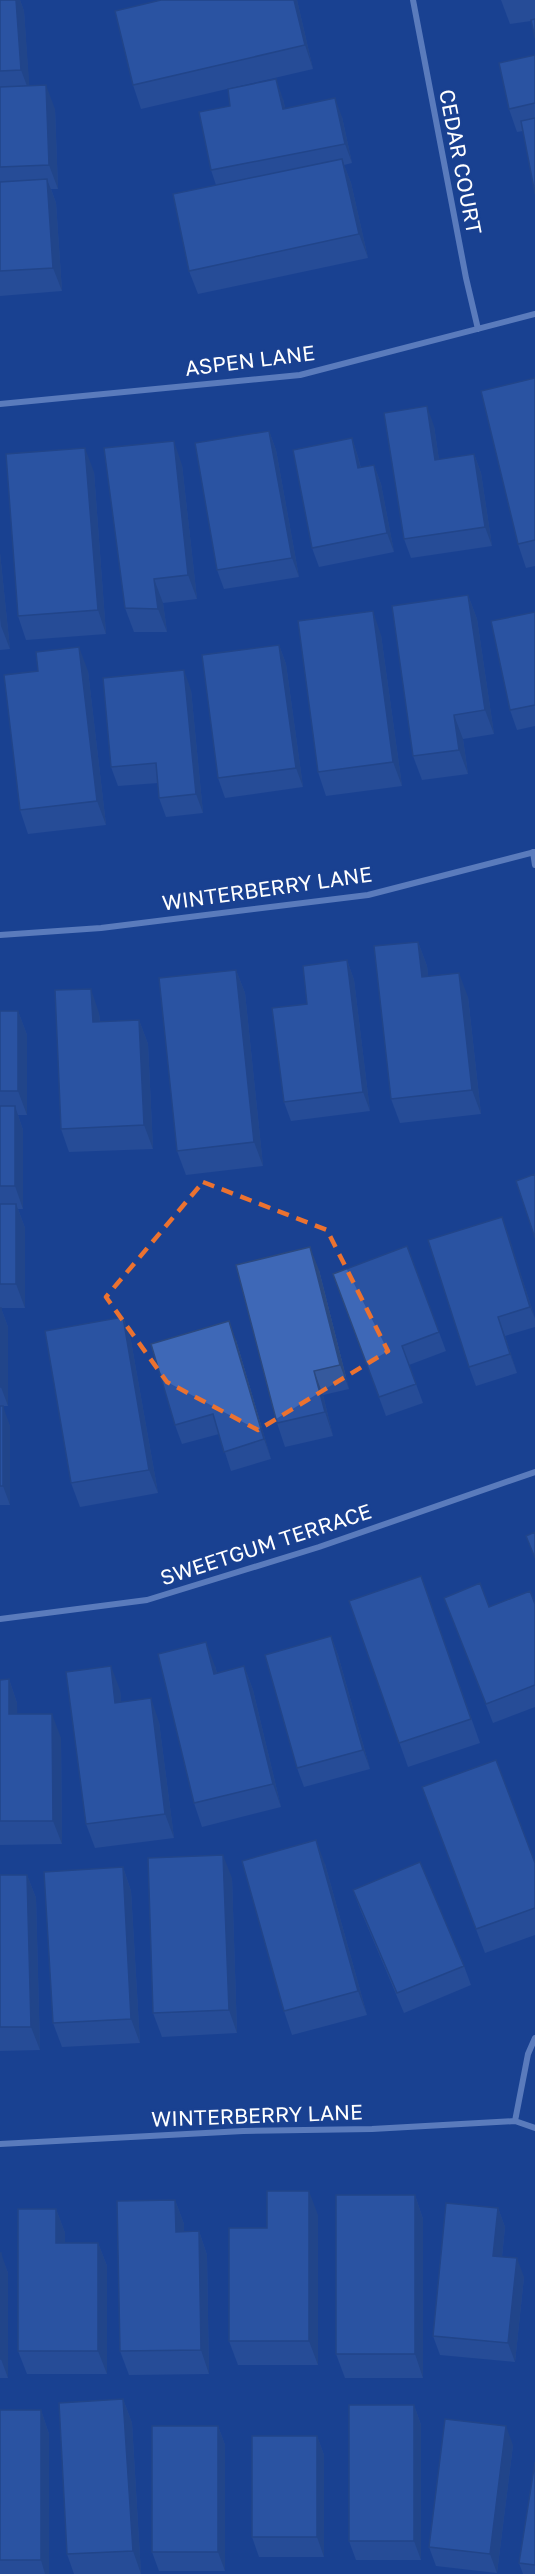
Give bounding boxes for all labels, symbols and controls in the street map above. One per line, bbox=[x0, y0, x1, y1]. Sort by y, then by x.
street label: CEDAR COURT bbox=[434, 87, 488, 237]
street label: ASPEN LANE bbox=[184, 339, 316, 381]
street label: WINTERBERRY LANE bbox=[160, 860, 374, 916]
street label: SWEETGUM TERRACE bbox=[157, 1498, 375, 1590]
street label: WINTERBERRY LANE bbox=[151, 2098, 363, 2132]

